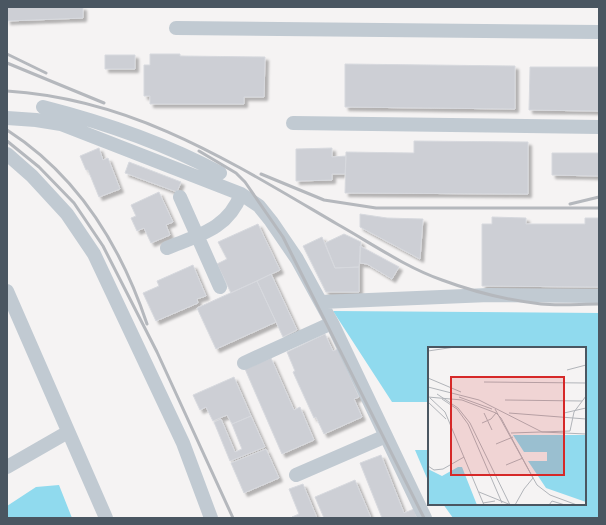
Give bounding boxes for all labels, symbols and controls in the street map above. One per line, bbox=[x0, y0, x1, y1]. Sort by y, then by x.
inset map bbox=[428, 347, 586, 505]

